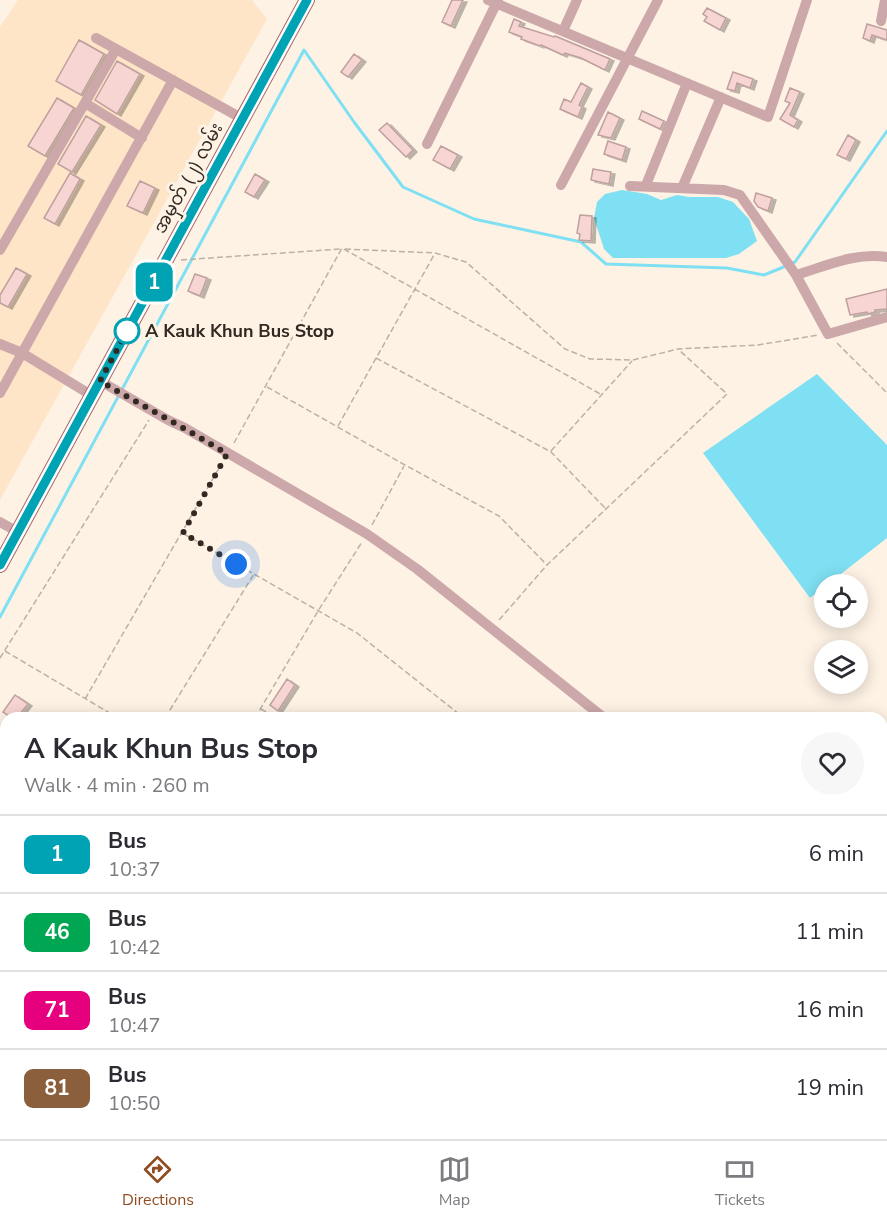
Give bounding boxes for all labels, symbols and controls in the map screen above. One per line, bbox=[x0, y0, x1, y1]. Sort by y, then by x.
street label: အမှတ် (၂) လမ်း bbox=[147, 118, 231, 239]
line badge: 1 bbox=[134, 262, 174, 302]
text: 1 bbox=[148, 268, 160, 296]
marker: A Kauk Khun Bus Stop bbox=[114, 318, 140, 344]
place label: A Kauk Khun Bus Stop bbox=[145, 319, 334, 343]
your location bbox=[221, 549, 251, 579]
map controls bbox=[814, 574, 868, 694]
button: locate bbox=[814, 574, 868, 628]
button: layers bbox=[814, 640, 868, 694]
text: A Kauk Khun Bus Stop bbox=[24, 730, 318, 768]
button: heart bbox=[801, 732, 864, 795]
text: Walk · 4 min · 260 m bbox=[24, 772, 210, 799]
text: Bus bbox=[108, 826, 147, 856]
text: 6 min bbox=[809, 839, 864, 869]
text: 1 bbox=[51, 840, 63, 868]
text: 10:37 bbox=[108, 856, 161, 883]
text: Bus bbox=[108, 904, 147, 934]
text: 11 min bbox=[796, 917, 864, 947]
text: 46 bbox=[44, 918, 70, 946]
text: 10:42 bbox=[108, 934, 161, 961]
text: Bus bbox=[108, 982, 147, 1012]
text: 16 min bbox=[796, 995, 864, 1025]
text: 71 bbox=[44, 996, 70, 1024]
text: 10:47 bbox=[108, 1012, 161, 1039]
text: Bus bbox=[108, 1060, 147, 1090]
text: 19 min bbox=[796, 1073, 864, 1103]
text: 81 bbox=[44, 1074, 70, 1102]
text: 10:50 bbox=[108, 1090, 161, 1117]
tab: Directions bbox=[122, 1153, 194, 1211]
tab: Map bbox=[438, 1153, 471, 1211]
tab: Tickets bbox=[715, 1153, 765, 1211]

